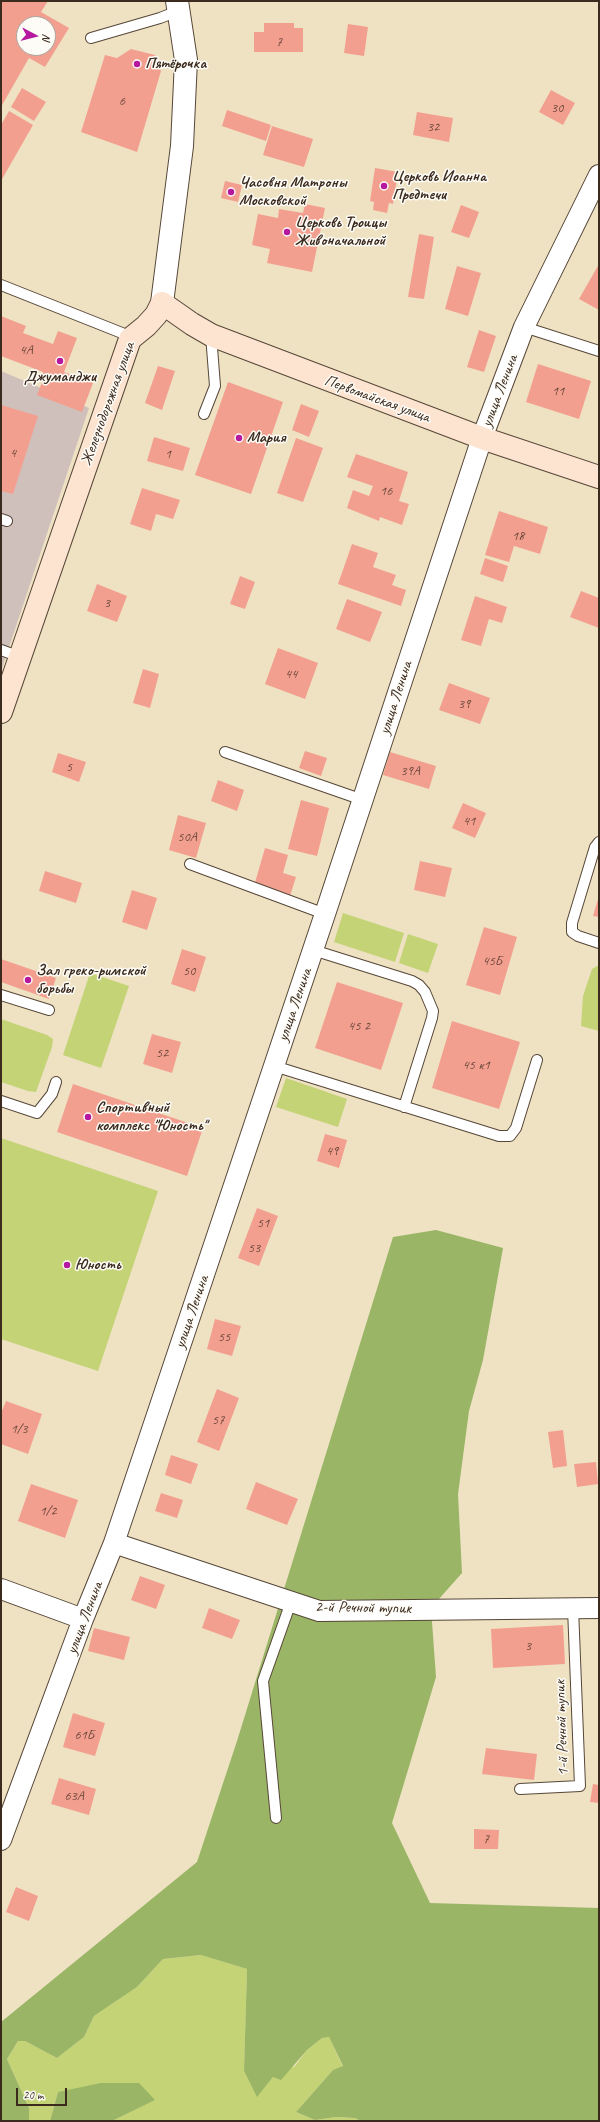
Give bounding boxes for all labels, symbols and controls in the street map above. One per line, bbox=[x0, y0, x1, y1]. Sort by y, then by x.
north arrow bbox=[16, 16, 56, 56]
text: N bbox=[40, 33, 54, 42]
house number: 7 bbox=[276, 34, 282, 50]
place label: Пятёрочка bbox=[145, 54, 206, 74]
marker: Пятёрочка bbox=[132, 59, 142, 69]
house number: 6 bbox=[119, 93, 125, 109]
house number: 30 bbox=[551, 100, 563, 116]
house number: 32 bbox=[427, 119, 439, 135]
place label: Церковь Иоанна Предтечи bbox=[392, 167, 486, 205]
place label: Часовня Матроны Московской bbox=[239, 173, 347, 211]
marker: Церковь Иоанна Предтечи bbox=[379, 181, 389, 191]
marker: Часовня Матроны Московской bbox=[226, 187, 236, 197]
place label: Церковь Троицы Живоначальной bbox=[295, 213, 386, 251]
marker: Церковь Троицы Живоначальной bbox=[282, 227, 292, 237]
street label: Железнодорожная улица bbox=[77, 340, 139, 468]
house number: 4А bbox=[19, 342, 33, 358]
street label: улица Ленина bbox=[477, 352, 523, 430]
marker: Джуманджи bbox=[55, 356, 65, 366]
place label: Джуманджи bbox=[24, 367, 96, 387]
street label: Первомайская улица bbox=[322, 371, 432, 427]
house number: 11 bbox=[552, 383, 564, 399]
place label: Мария bbox=[247, 428, 286, 448]
marker: Мария bbox=[234, 433, 244, 443]
house number: 4 bbox=[10, 445, 16, 461]
house number: 1 bbox=[165, 446, 171, 462]
house number: 16 bbox=[380, 483, 392, 499]
house number: 18 bbox=[512, 528, 524, 544]
house number: 3 bbox=[104, 595, 110, 611]
street label: улица Ленина bbox=[375, 659, 417, 737]
house number: 44 bbox=[285, 666, 297, 682]
house number: 39 bbox=[458, 696, 470, 712]
house number: 5 bbox=[66, 759, 72, 775]
house number: 39А bbox=[400, 763, 420, 779]
house number: 41 bbox=[463, 813, 475, 829]
house number: 50А bbox=[177, 829, 197, 845]
house number: 45Б bbox=[482, 953, 502, 969]
place label: Зал греко-римской борьбы bbox=[36, 961, 146, 999]
house number: 50 bbox=[183, 963, 195, 979]
street label: улица Ленина bbox=[274, 966, 316, 1044]
marker: Зал греко-римской борьбы bbox=[23, 975, 33, 985]
house number: 45 2 bbox=[348, 1018, 370, 1034]
house number: 52 bbox=[156, 1045, 168, 1061]
house number: 45 к1 bbox=[462, 1057, 490, 1073]
place label: Спортивный комплекс "Юность" bbox=[96, 1098, 207, 1136]
marker: Спортивный комплекс "Юность" bbox=[83, 1112, 93, 1122]
house number: 49 bbox=[326, 1143, 338, 1159]
house number: 51 bbox=[257, 1215, 269, 1231]
house number: 53 bbox=[248, 1240, 260, 1256]
place label: Юность bbox=[75, 1255, 121, 1275]
marker: Юность bbox=[62, 1260, 72, 1270]
street label: улица Ленина bbox=[171, 1273, 213, 1351]
house number: 55 bbox=[218, 1329, 230, 1345]
house number: 57 bbox=[212, 1412, 224, 1428]
house number: 1/3 bbox=[10, 1421, 28, 1437]
house number: 1/2 bbox=[39, 1503, 57, 1519]
street label: улица Ленина bbox=[62, 1579, 108, 1657]
street label: 2-й Речной тупик bbox=[315, 1598, 411, 1618]
house number: 3 bbox=[525, 1638, 531, 1654]
street label: 1-й Речной тупик bbox=[551, 1680, 573, 1776]
house number: 61Б bbox=[74, 1727, 94, 1743]
house number: 63А bbox=[64, 1788, 84, 1804]
house number: 7 bbox=[483, 1831, 489, 1847]
scale bar bbox=[18, 2080, 69, 2106]
text: 20 m bbox=[23, 2087, 43, 2103]

